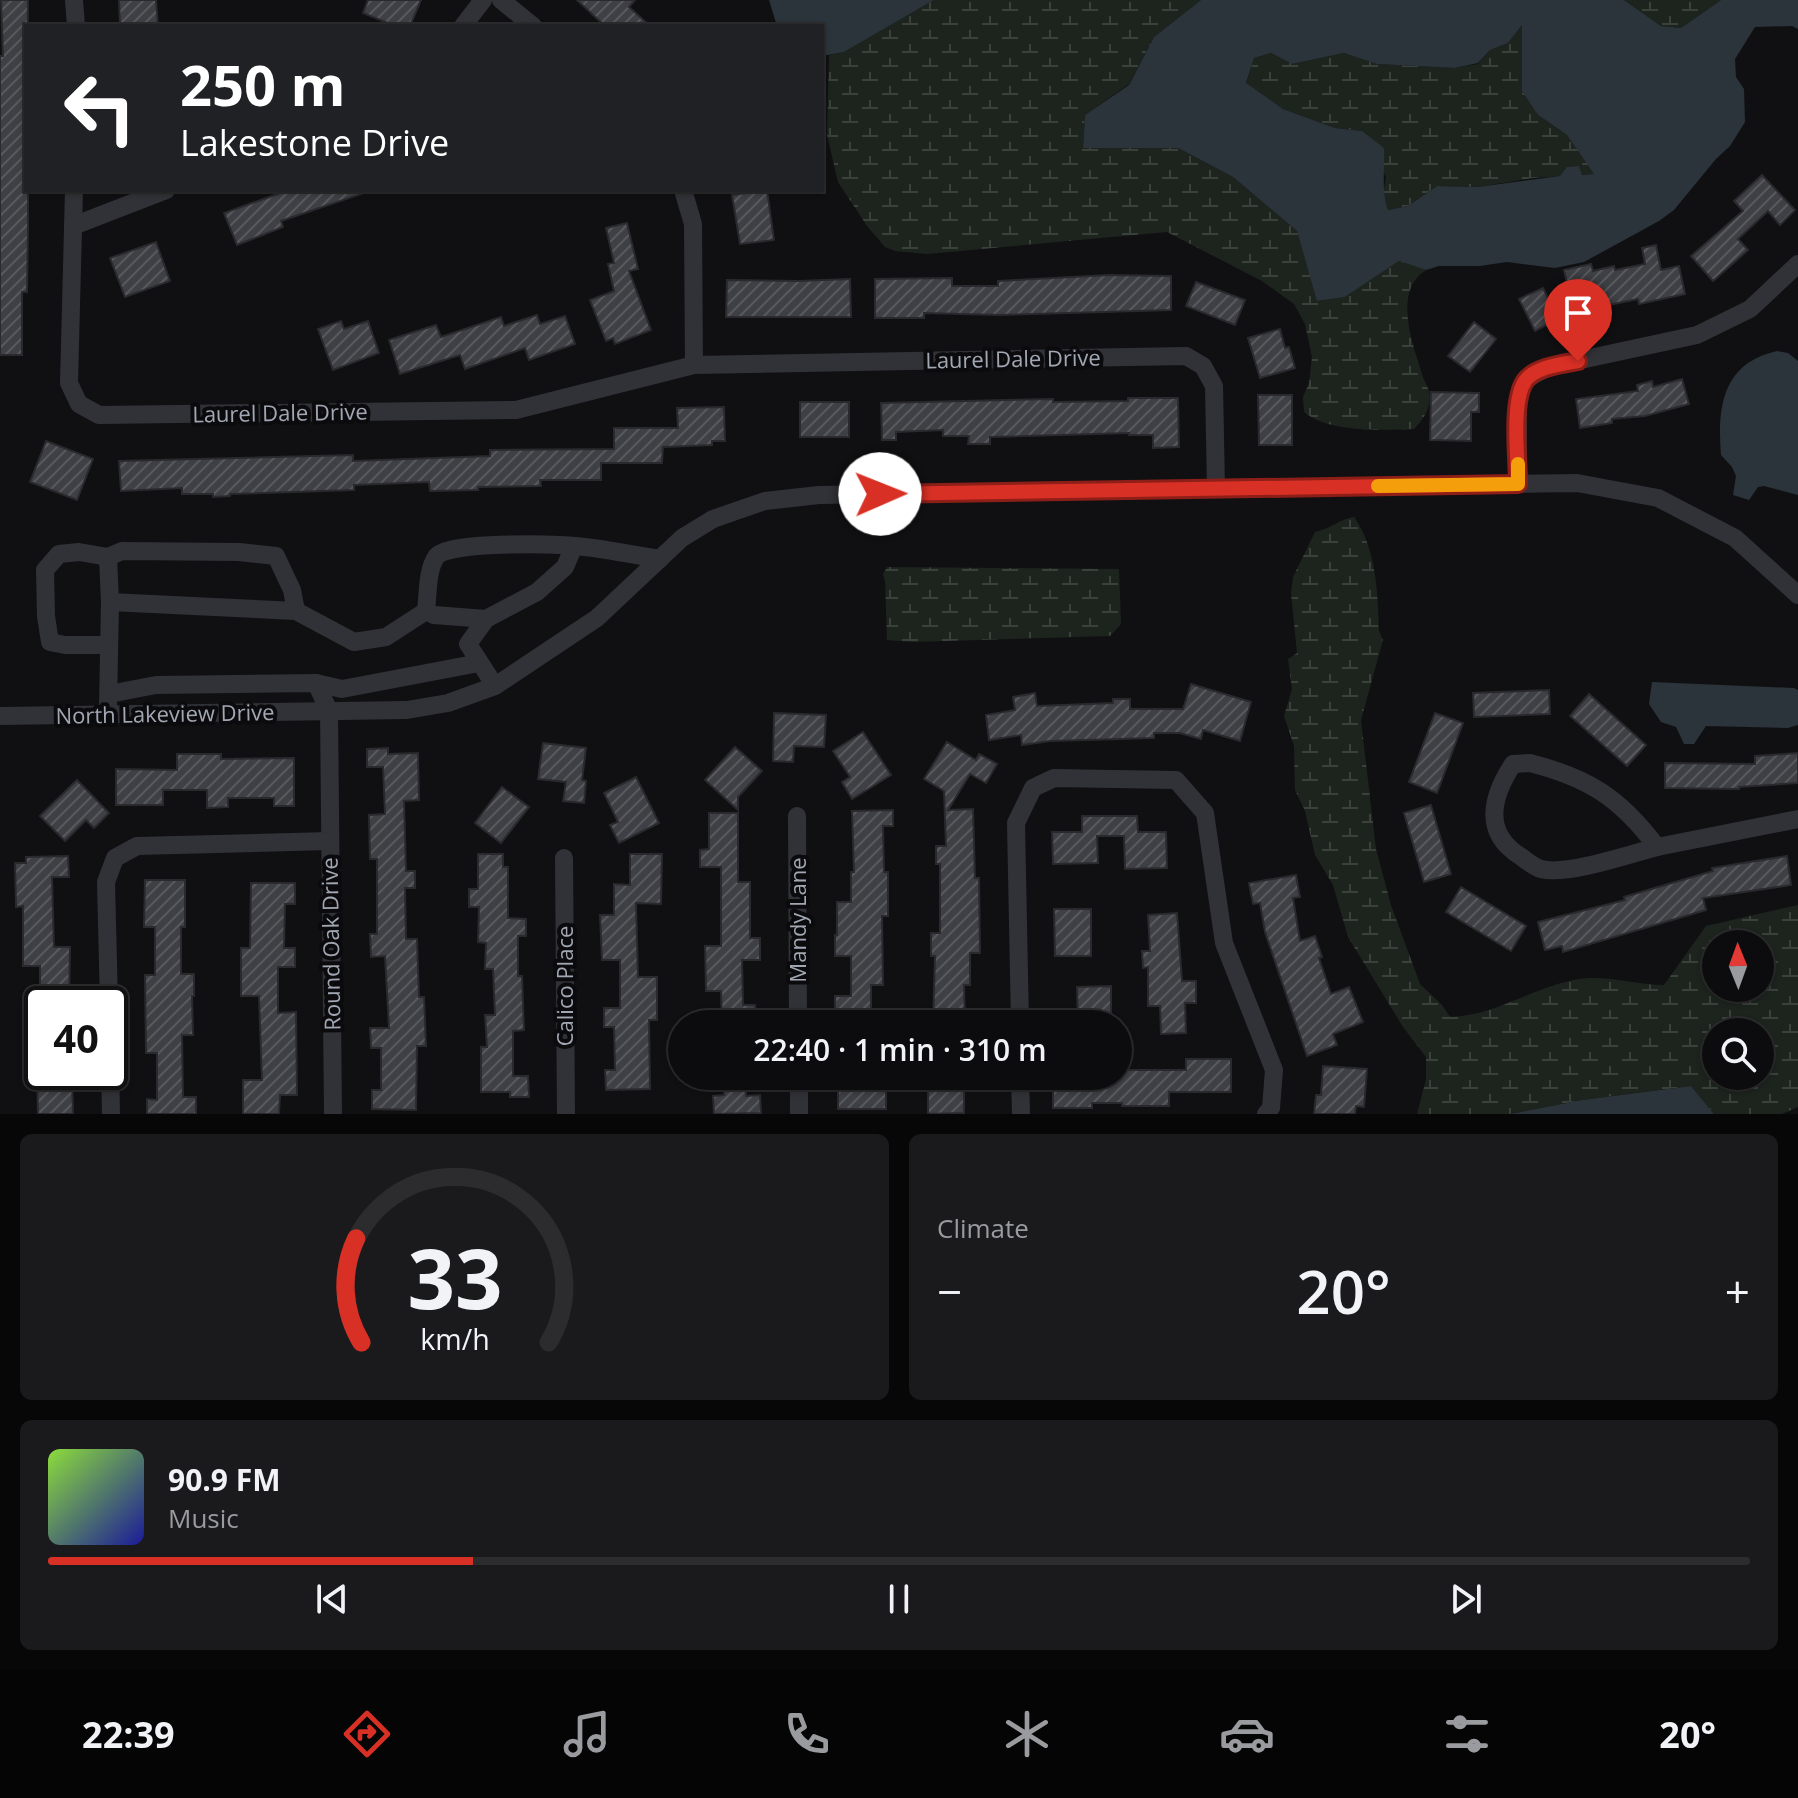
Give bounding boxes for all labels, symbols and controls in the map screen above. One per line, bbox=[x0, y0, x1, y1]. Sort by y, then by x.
text: 250 m bbox=[180, 46, 346, 122]
icon: left bbox=[48, 56, 152, 160]
text: Lakestone Drive bbox=[180, 118, 449, 167]
pin bbox=[1544, 279, 1612, 361]
icon: arrive bbox=[1556, 291, 1600, 335]
street label: Laurel Dale Drive bbox=[925, 341, 1101, 375]
street label: Laurel Dale Drive bbox=[192, 395, 368, 429]
position arrow bbox=[838, 452, 922, 536]
street label: North Lakeview Drive bbox=[55, 696, 275, 730]
street label: Round Oak Drive bbox=[313, 857, 347, 1031]
street label: Mandy Lane bbox=[782, 857, 812, 983]
street label: Calico Place bbox=[549, 926, 579, 1046]
north arrow bbox=[1702, 930, 1774, 1002]
map controls bbox=[1702, 930, 1774, 1090]
speed limit sign: 40 bbox=[24, 986, 128, 1090]
button: search bbox=[1702, 1018, 1774, 1090]
text: 22:40 · 1 min · 310 m bbox=[753, 1029, 1047, 1070]
text: Climate bbox=[937, 1210, 1029, 1246]
text: 33 bbox=[407, 1220, 502, 1333]
text: 20° bbox=[1296, 1250, 1391, 1332]
text: − bbox=[937, 1261, 962, 1321]
text: + bbox=[1725, 1261, 1750, 1321]
text: km/h bbox=[420, 1319, 489, 1358]
text: 90.9 FM bbox=[168, 1459, 281, 1500]
text: Music bbox=[168, 1500, 239, 1536]
icon: previous bbox=[310, 1577, 354, 1621]
icon: pause bbox=[877, 1577, 921, 1621]
icon: next bbox=[1444, 1577, 1488, 1621]
icon: directions bbox=[339, 1706, 395, 1762]
icon: music bbox=[559, 1706, 615, 1762]
icon: phone bbox=[779, 1706, 835, 1762]
icon: climate bbox=[999, 1706, 1055, 1762]
icon: car bbox=[1219, 1706, 1275, 1762]
icon: filters bbox=[1439, 1706, 1495, 1762]
text: 22:39 bbox=[82, 1710, 175, 1759]
text: 20° bbox=[1659, 1710, 1716, 1759]

